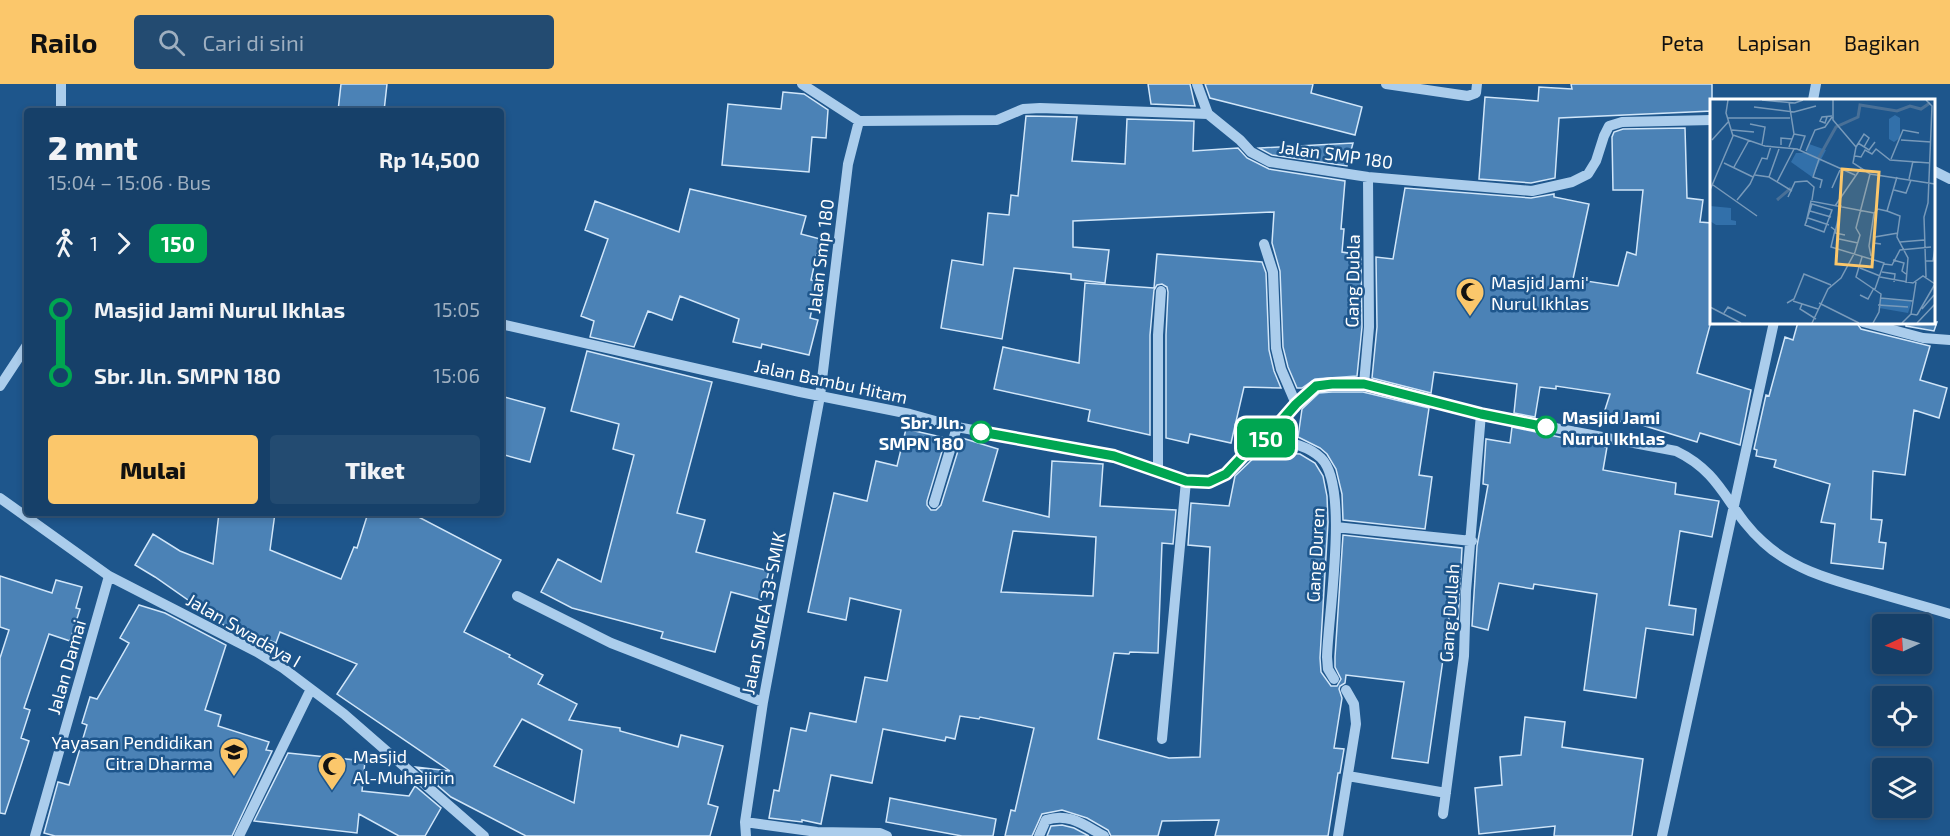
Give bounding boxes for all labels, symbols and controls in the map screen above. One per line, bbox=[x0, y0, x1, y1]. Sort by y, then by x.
search box bbox=[134, 15, 554, 69]
text: Railo bbox=[30, 25, 98, 59]
icon: search bbox=[155, 26, 188, 59]
text: Cari di sini bbox=[203, 29, 304, 55]
text: Peta bbox=[1661, 30, 1704, 55]
text: Lapisan bbox=[1737, 30, 1811, 55]
text: Bagikan bbox=[1844, 30, 1920, 55]
inset map bbox=[1710, 99, 1935, 324]
text: 2 mnt bbox=[48, 127, 138, 167]
street label: Jalan SMP 180 bbox=[1278, 135, 1394, 173]
text: Rp 14,500 bbox=[379, 146, 480, 172]
text: 15:04 – 15:06 · Bus bbox=[48, 170, 211, 194]
street label: Jalan Smp 180 bbox=[802, 198, 838, 314]
icon: walk bbox=[48, 227, 81, 260]
icon: forward bbox=[107, 227, 140, 260]
text: 1 bbox=[90, 231, 98, 255]
text: 150 bbox=[161, 231, 195, 256]
street label: Gang Dubla bbox=[1340, 234, 1364, 328]
place label: Masjid Jami' Nurul Ikhlas bbox=[1491, 271, 1589, 314]
mosque icon: Masjid Jami' Nurul Ikhlas bbox=[1454, 276, 1486, 318]
text: Masjid Jami Nurul Ikhlas bbox=[94, 296, 345, 322]
text: 15:05 bbox=[434, 297, 480, 321]
street label: Jalan Bambu Hitam bbox=[752, 354, 910, 408]
text: Sbr. Jln. SMPN 180 bbox=[94, 362, 281, 388]
text: 15:06 bbox=[433, 363, 480, 387]
place label: Masjid Jami Nurul Ikhlas bbox=[1562, 406, 1665, 449]
place label: Sbr. Jln. SMPN 180 bbox=[879, 411, 964, 454]
marker: Masjid Jami Nurul Ikhlas bbox=[1535, 416, 1557, 438]
line badge: 150 bbox=[1232, 418, 1300, 458]
marker: Sbr. Jln. SMPN 180 bbox=[970, 421, 992, 443]
text: 150 bbox=[1249, 426, 1283, 451]
button: Mulai bbox=[48, 435, 258, 504]
button: Tiket bbox=[270, 435, 480, 504]
street label: Gang Duren bbox=[1302, 507, 1328, 603]
street label: Jalan SMEA 33-SMIK bbox=[736, 529, 790, 696]
street label: Gang Dullah bbox=[1435, 563, 1463, 663]
street label: Jalan Swadaya I bbox=[183, 588, 305, 672]
north arrow bbox=[1872, 614, 1932, 674]
map controls bbox=[1872, 614, 1932, 818]
street label: Jalan Damai bbox=[42, 617, 90, 717]
button: locate bbox=[1872, 686, 1932, 746]
place label: Yayasan Pendidikan Citra Dharma bbox=[51, 731, 213, 774]
school or university icon: Yayasan Pendidikan Citra Dharma bbox=[218, 736, 250, 778]
place label: Masjid Al-Muhajirin bbox=[353, 745, 455, 788]
mosque icon: Masjid Al-Muhajirin bbox=[316, 750, 348, 792]
button: layers bbox=[1872, 758, 1932, 818]

